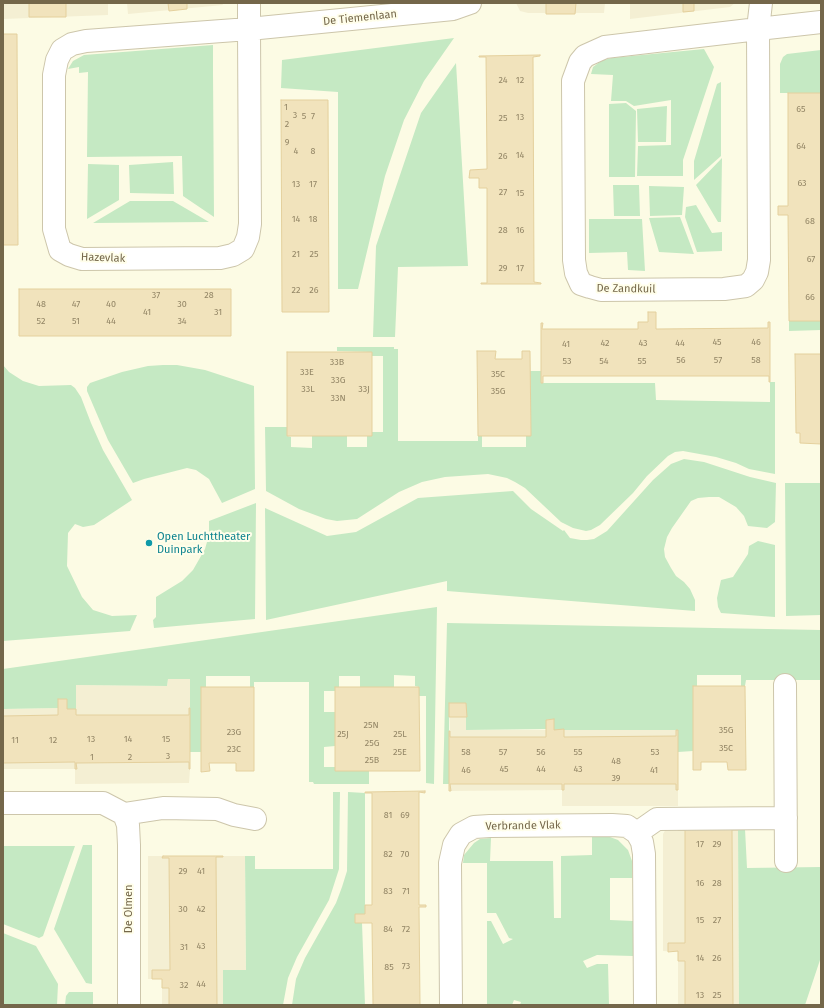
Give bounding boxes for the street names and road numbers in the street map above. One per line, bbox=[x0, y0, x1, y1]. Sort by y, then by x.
street label: De Tiemenlaan bbox=[322, 8, 398, 28]
street label: Hazevlak bbox=[81, 251, 125, 265]
street label: De Zandkuil bbox=[596, 282, 656, 296]
street label: Verbrande Vlak bbox=[485, 819, 561, 833]
street label: De Olmen bbox=[122, 885, 136, 933]

